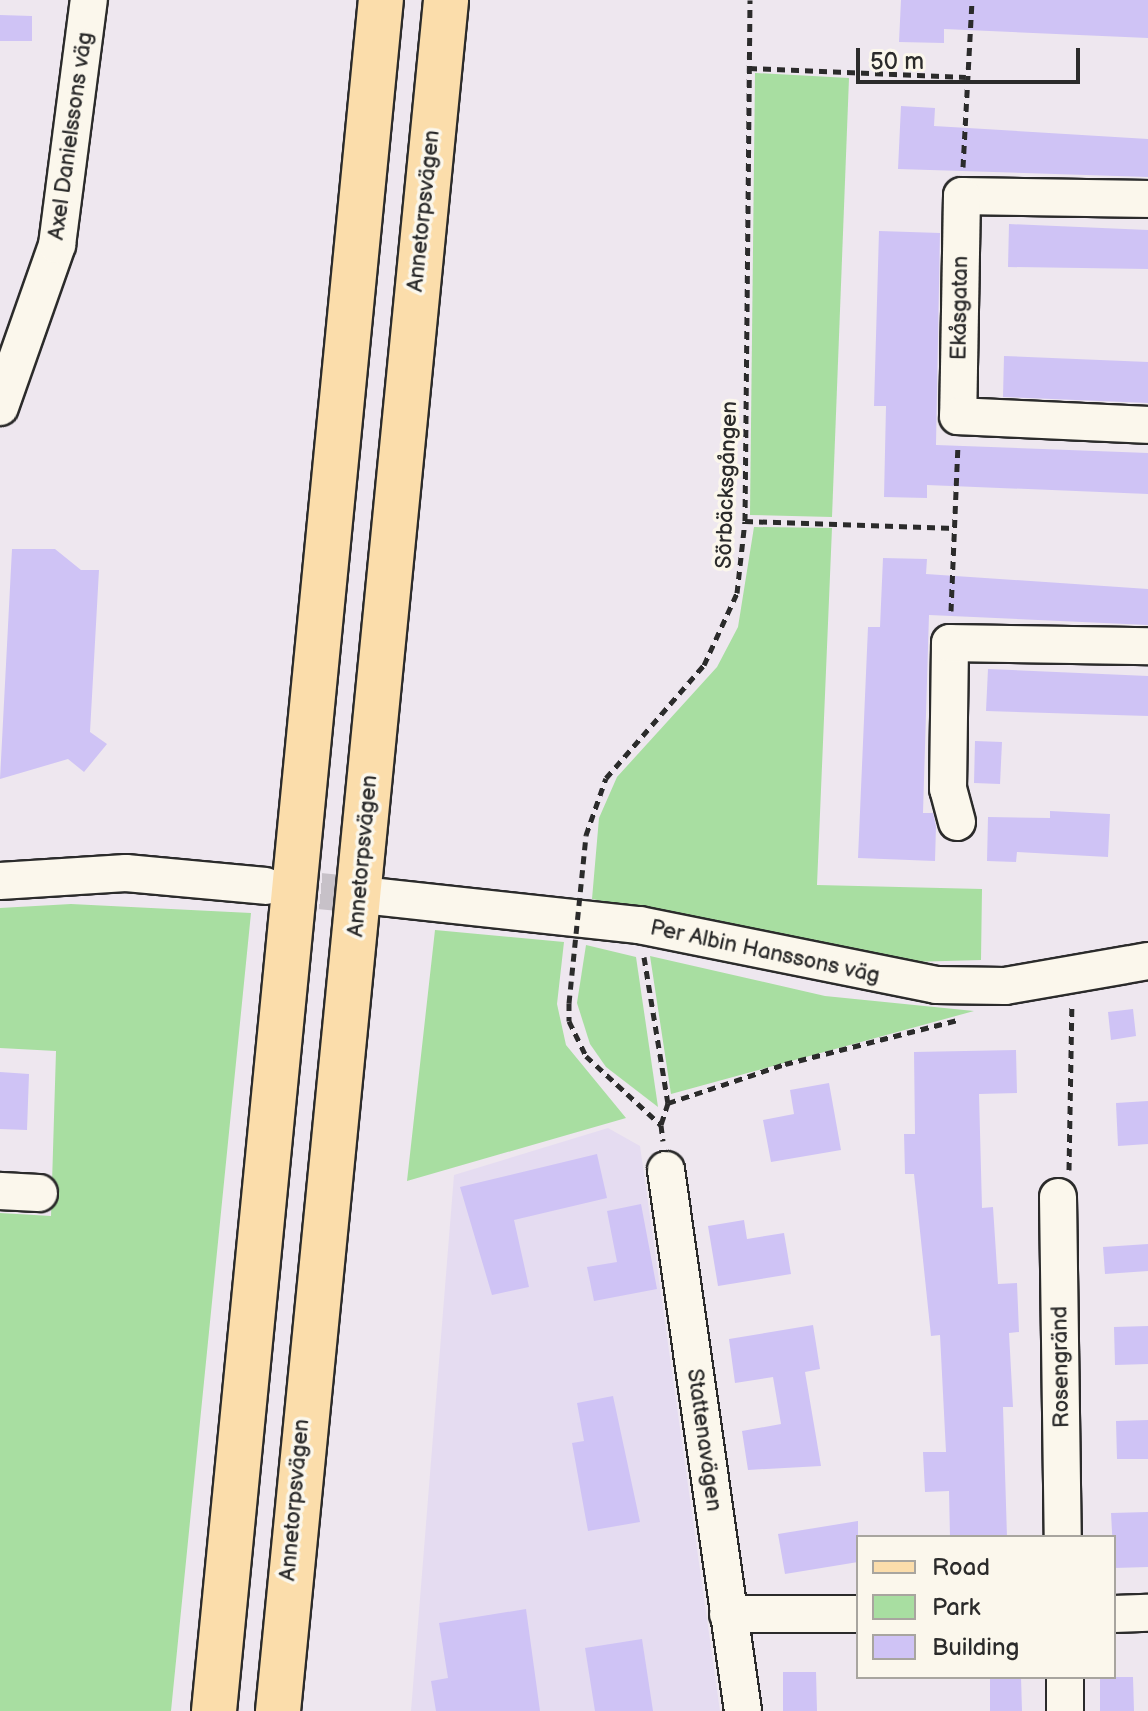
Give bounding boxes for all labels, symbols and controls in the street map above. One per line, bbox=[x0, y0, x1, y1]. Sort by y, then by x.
street label: Axel Danielssons väg bbox=[43, 30, 99, 242]
scale bar bbox=[860, 32, 1084, 82]
text: 50 m bbox=[870, 47, 924, 76]
street label: Annetorpsvägen bbox=[402, 129, 446, 293]
street label: Ekåsgatan bbox=[946, 256, 974, 360]
street label: Sörbäcksgången bbox=[711, 401, 743, 569]
street label: Annetorpsvägen bbox=[343, 774, 383, 938]
street label: Per Albin Hanssons väg bbox=[648, 915, 882, 989]
street label: Rosengränd bbox=[1047, 1306, 1075, 1428]
street label: Stattenavägen bbox=[681, 1367, 727, 1513]
street label: Annetorpsvägen bbox=[275, 1418, 315, 1582]
legend bbox=[856, 1535, 1116, 1679]
text: Road bbox=[932, 1553, 990, 1582]
text: Park bbox=[932, 1593, 980, 1622]
text: Building bbox=[932, 1633, 1019, 1662]

